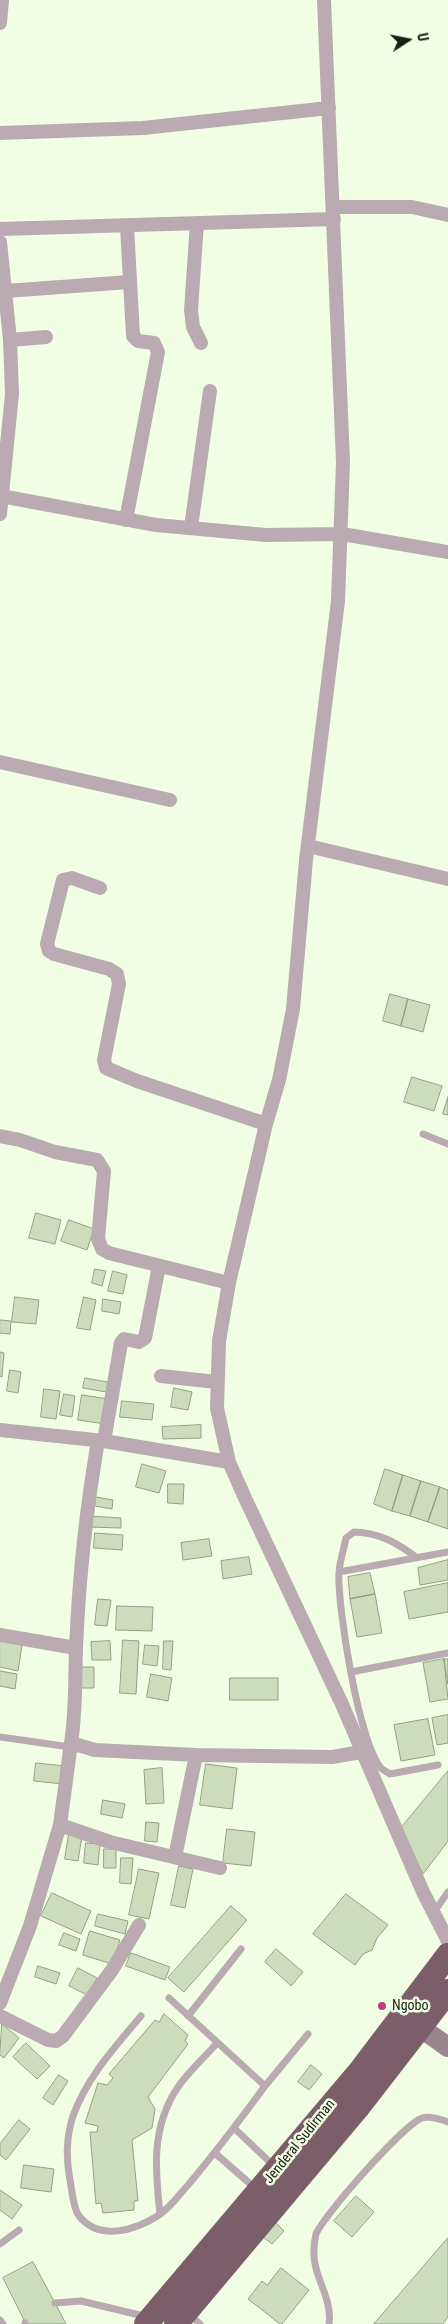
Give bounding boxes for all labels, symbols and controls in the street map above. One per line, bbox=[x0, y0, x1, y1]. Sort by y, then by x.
north arrow bbox=[383, 15, 433, 65]
text: U bbox=[414, 32, 431, 43]
place label: Ngobo bbox=[392, 1998, 429, 2014]
marker: Ngobo bbox=[376, 2000, 388, 2012]
street label: Jenderal Sudirman bbox=[261, 2097, 339, 2187]

